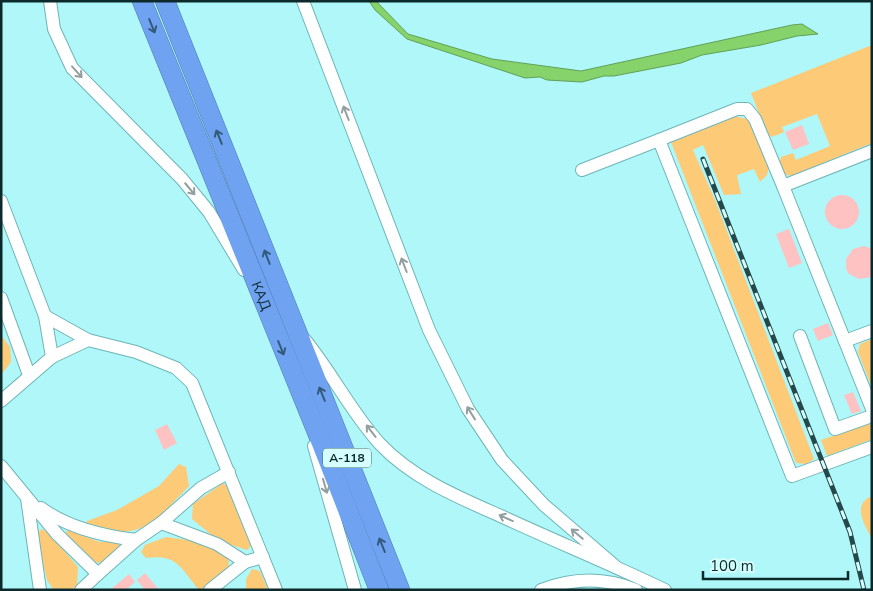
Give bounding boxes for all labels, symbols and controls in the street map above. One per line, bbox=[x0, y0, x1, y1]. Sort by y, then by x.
one-way arrow bbox=[148, 18, 157, 33]
one-way arrow bbox=[71, 66, 83, 78]
one-way arrow bbox=[341, 106, 350, 122]
one-way arrow bbox=[214, 130, 223, 145]
one-way arrow bbox=[184, 182, 195, 195]
one-way arrow bbox=[262, 250, 271, 266]
one-way arrow bbox=[399, 258, 408, 273]
street label: КАД bbox=[247, 278, 276, 313]
one-way arrow bbox=[277, 340, 287, 355]
one-way arrow bbox=[316, 386, 325, 401]
one-way arrow bbox=[465, 406, 476, 420]
one-way arrow bbox=[365, 425, 376, 438]
road number: А-118 bbox=[323, 448, 371, 468]
one-way arrow bbox=[321, 478, 331, 494]
one-way arrow bbox=[499, 513, 514, 523]
one-way arrow bbox=[571, 529, 584, 540]
one-way arrow bbox=[376, 537, 385, 552]
scale bar bbox=[703, 548, 848, 580]
text: 100 m bbox=[710, 556, 754, 576]

